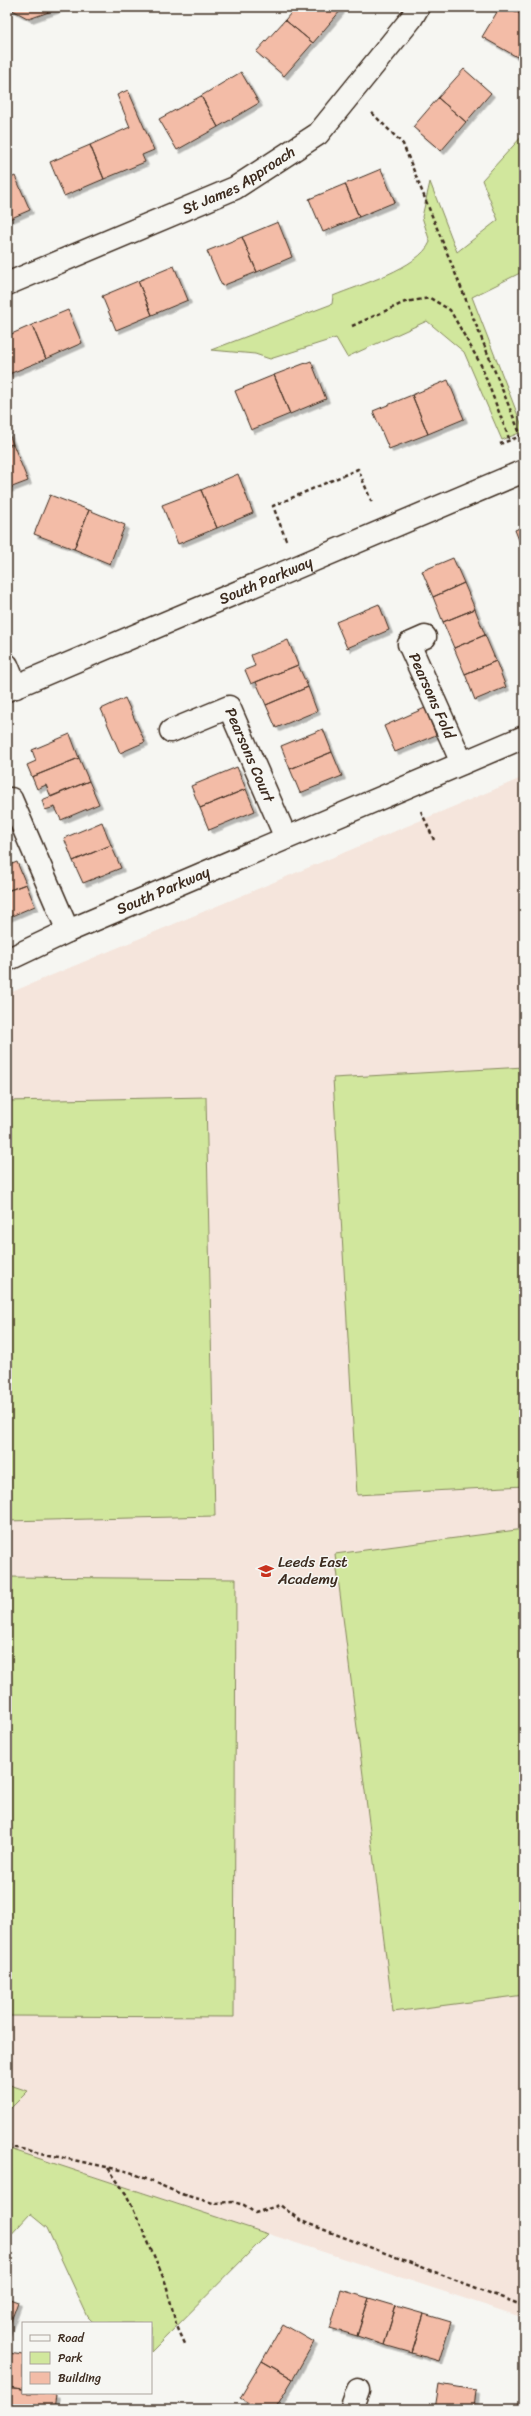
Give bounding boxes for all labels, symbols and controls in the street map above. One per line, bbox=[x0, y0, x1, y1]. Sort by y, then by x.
street label: St James Approach bbox=[178, 139, 301, 222]
street label: South Parkway bbox=[215, 549, 317, 612]
street label: Pearsons Fold bbox=[401, 648, 463, 744]
street label: Pearsons Court bbox=[218, 703, 282, 807]
street label: South Parkway bbox=[112, 859, 214, 922]
place label: Leeds East Academy bbox=[277, 1549, 348, 1592]
school or university icon: Leeds East Academy bbox=[257, 1562, 275, 1580]
legend bbox=[22, 2322, 152, 2394]
text: Road bbox=[58, 2327, 85, 2349]
text: Park bbox=[58, 2347, 83, 2369]
text: Building bbox=[58, 2367, 101, 2389]

